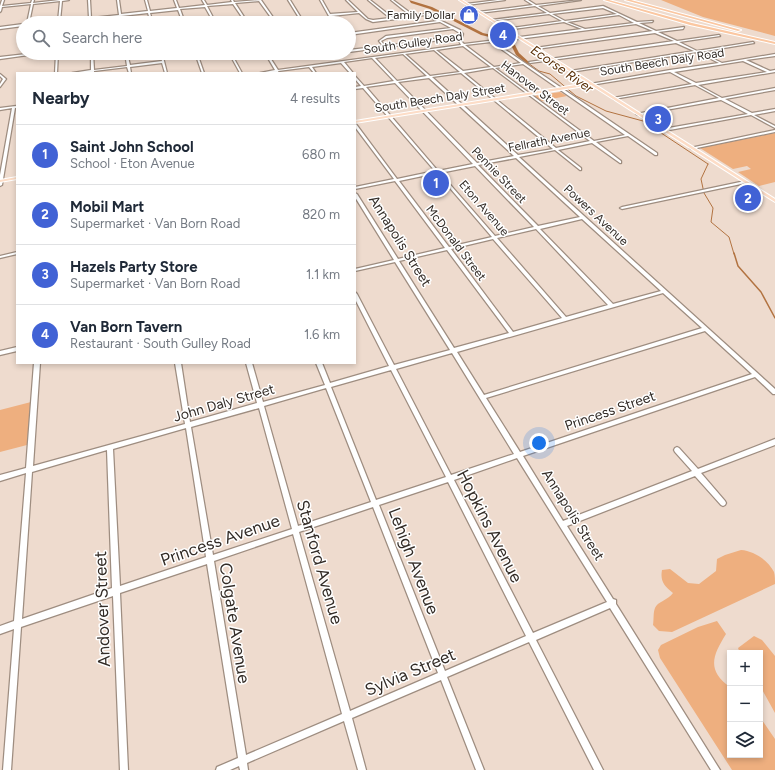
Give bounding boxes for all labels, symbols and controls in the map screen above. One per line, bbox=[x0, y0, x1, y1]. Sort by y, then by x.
shop icon: Family Dollar bbox=[458, 4, 480, 26]
place label: Family Dollar bbox=[387, 8, 455, 22]
search box bbox=[16, 16, 356, 60]
pin: 4 bbox=[490, 20, 516, 50]
icon: search bbox=[30, 27, 52, 49]
text: Search here bbox=[62, 29, 142, 47]
street label: South Gulley Road bbox=[363, 29, 463, 57]
water label: Ecorse River bbox=[528, 42, 596, 96]
street label: South Beech Daly Road bbox=[599, 45, 725, 79]
street label: Hanover Street bbox=[498, 58, 572, 119]
street label: South Beech Daly Street bbox=[374, 81, 507, 115]
text: Nearby bbox=[32, 88, 90, 108]
text: 4 results bbox=[290, 91, 340, 106]
pin: 3 bbox=[645, 104, 671, 134]
street label: Fellrath Avenue bbox=[507, 125, 592, 155]
text: Saint John School bbox=[70, 138, 194, 156]
street label: Pennie Street bbox=[469, 144, 530, 206]
text: 1 bbox=[42, 147, 48, 162]
text: 680 m bbox=[302, 147, 340, 162]
text: School · Eton Avenue bbox=[70, 156, 194, 171]
pin: 1 bbox=[423, 168, 449, 198]
street label: Eton Avenue bbox=[456, 177, 512, 239]
street label: Powers Avenue bbox=[561, 182, 631, 249]
pin: 2 bbox=[735, 183, 761, 213]
street label: Annapolis Street bbox=[365, 192, 435, 290]
text: Mobil Mart bbox=[70, 198, 144, 216]
street label: McDonald Street bbox=[423, 202, 489, 284]
text: 2 bbox=[41, 207, 49, 222]
text: 820 m bbox=[302, 207, 340, 222]
text: Supermarket · Van Born Road bbox=[70, 216, 240, 231]
text: Hazels Party Store bbox=[70, 258, 198, 276]
text: 3 bbox=[41, 267, 49, 282]
text: 1.1 km bbox=[306, 267, 340, 282]
text: Supermarket · Van Born Road bbox=[70, 276, 240, 291]
text: Van Born Tavern bbox=[70, 318, 182, 336]
text: 4 bbox=[41, 327, 49, 342]
text: 1.6 km bbox=[304, 327, 340, 342]
text: Restaurant · South Gulley Road bbox=[70, 336, 251, 351]
street label: John Daly Street bbox=[172, 380, 276, 426]
street label: Princess Street bbox=[562, 388, 658, 434]
your location bbox=[529, 433, 549, 453]
street label: Hopkins Avenue bbox=[453, 466, 527, 586]
street label: Annapolis Street bbox=[538, 466, 608, 564]
street label: Stanford Avenue bbox=[293, 498, 347, 626]
street label: Lehigh Avenue bbox=[384, 505, 444, 617]
street label: Princess Avenue bbox=[158, 510, 282, 570]
street label: Andover Street bbox=[90, 551, 114, 667]
street label: Colgate Avenue bbox=[216, 561, 254, 685]
street label: Sylvia Street bbox=[362, 644, 458, 700]
map controls bbox=[727, 650, 763, 758]
button: + bbox=[727, 650, 763, 686]
button: − bbox=[727, 686, 763, 722]
button: layers bbox=[727, 722, 763, 758]

